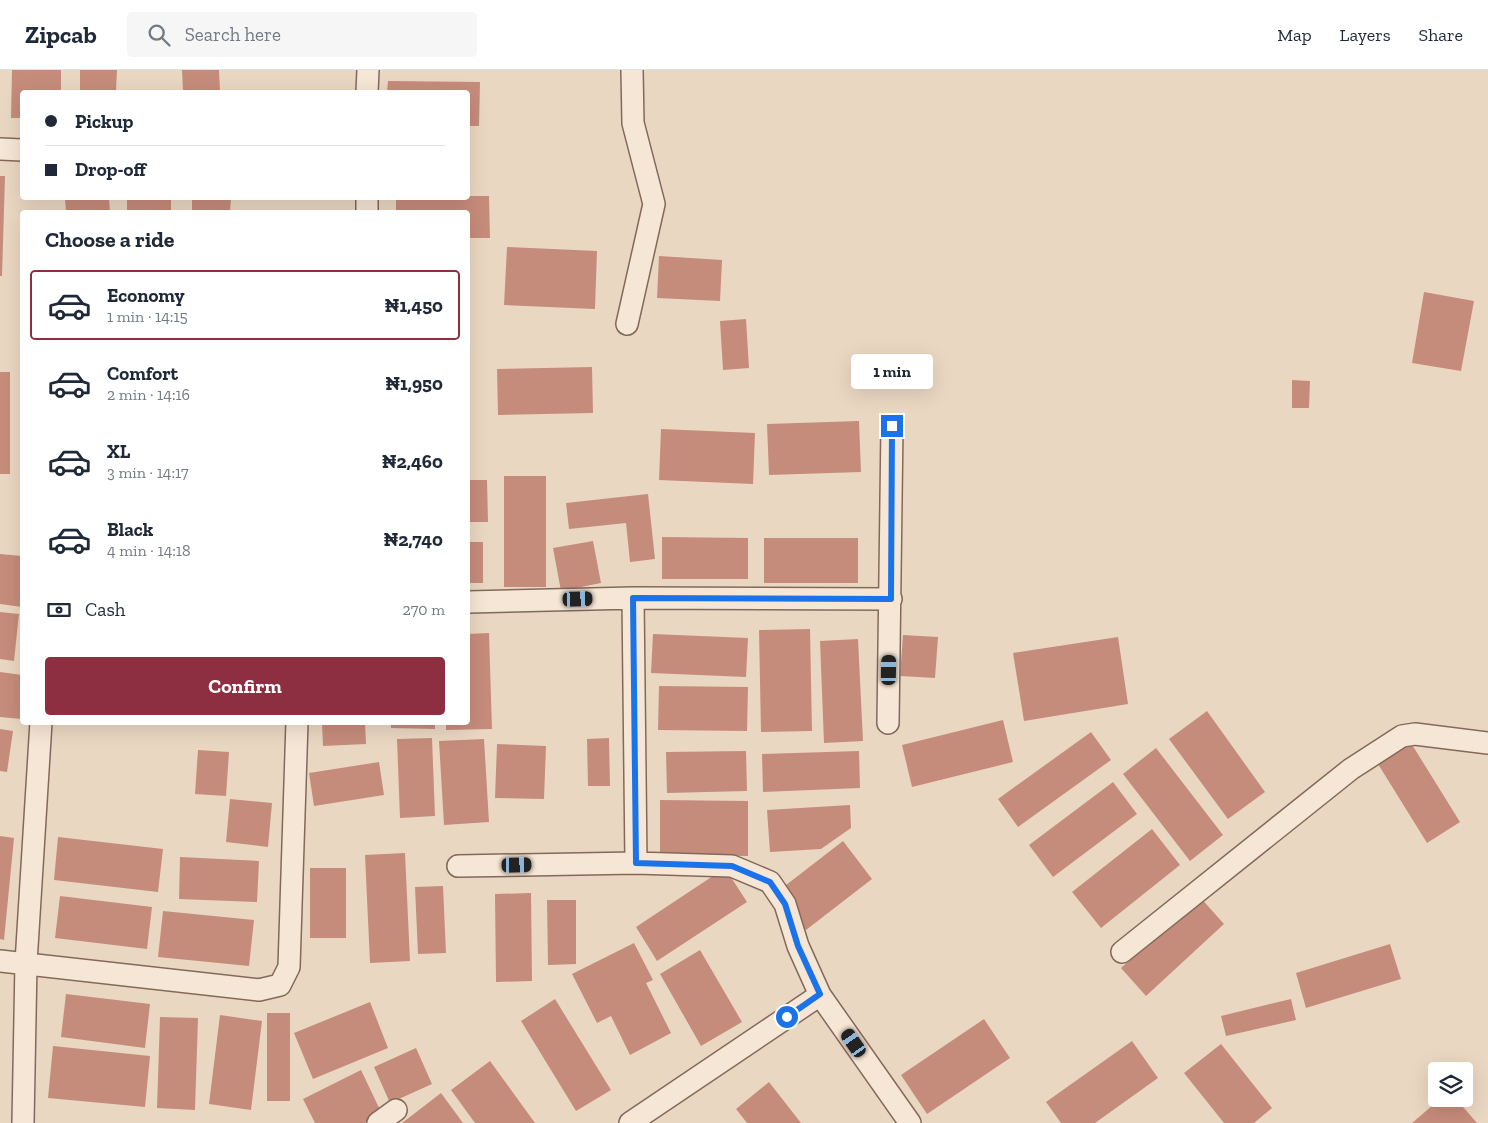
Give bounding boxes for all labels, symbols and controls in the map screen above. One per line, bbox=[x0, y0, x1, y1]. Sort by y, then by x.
search box bbox=[127, 12, 477, 57]
text: Zipcab bbox=[25, 20, 97, 49]
icon: search bbox=[145, 21, 173, 49]
text: Search here bbox=[185, 23, 281, 46]
text: Map bbox=[1277, 24, 1312, 46]
text: Layers bbox=[1340, 24, 1391, 46]
text: Share bbox=[1419, 24, 1463, 46]
text: Pickup bbox=[75, 110, 133, 133]
text: Drop-off bbox=[75, 158, 146, 181]
text: Choose a ride bbox=[45, 226, 175, 253]
icon: car bbox=[47, 283, 92, 328]
text: Economy bbox=[107, 284, 185, 307]
text: ₦1,450 bbox=[385, 294, 443, 317]
text: 1 min · 14:15 bbox=[107, 307, 188, 326]
callout: 1 min bbox=[851, 354, 933, 388]
icon: car bbox=[47, 361, 92, 406]
text: Comfort bbox=[107, 362, 178, 385]
text: 1 min bbox=[873, 362, 911, 381]
text: ₦1,950 bbox=[385, 372, 443, 395]
text: 2 min · 14:16 bbox=[107, 385, 190, 404]
route end bbox=[881, 415, 903, 437]
icon: car bbox=[47, 439, 92, 484]
text: XL bbox=[107, 440, 130, 463]
text: ₦2,460 bbox=[382, 450, 443, 473]
text: 3 min · 14:17 bbox=[107, 463, 188, 482]
icon: car bbox=[47, 517, 92, 562]
text: Black bbox=[107, 518, 153, 541]
text: ₦2,740 bbox=[383, 528, 443, 551]
text: 4 min · 14:18 bbox=[107, 541, 191, 560]
car bbox=[562, 591, 593, 607]
icon: cash bbox=[45, 596, 73, 624]
text: Cash bbox=[85, 598, 125, 621]
text: 270 m bbox=[403, 600, 445, 619]
car bbox=[881, 655, 896, 685]
button: Confirm bbox=[45, 657, 445, 715]
car bbox=[501, 857, 532, 873]
route start bbox=[776, 1006, 798, 1028]
car bbox=[839, 1026, 868, 1060]
map controls bbox=[1428, 1062, 1473, 1107]
button: layers bbox=[1428, 1062, 1473, 1107]

